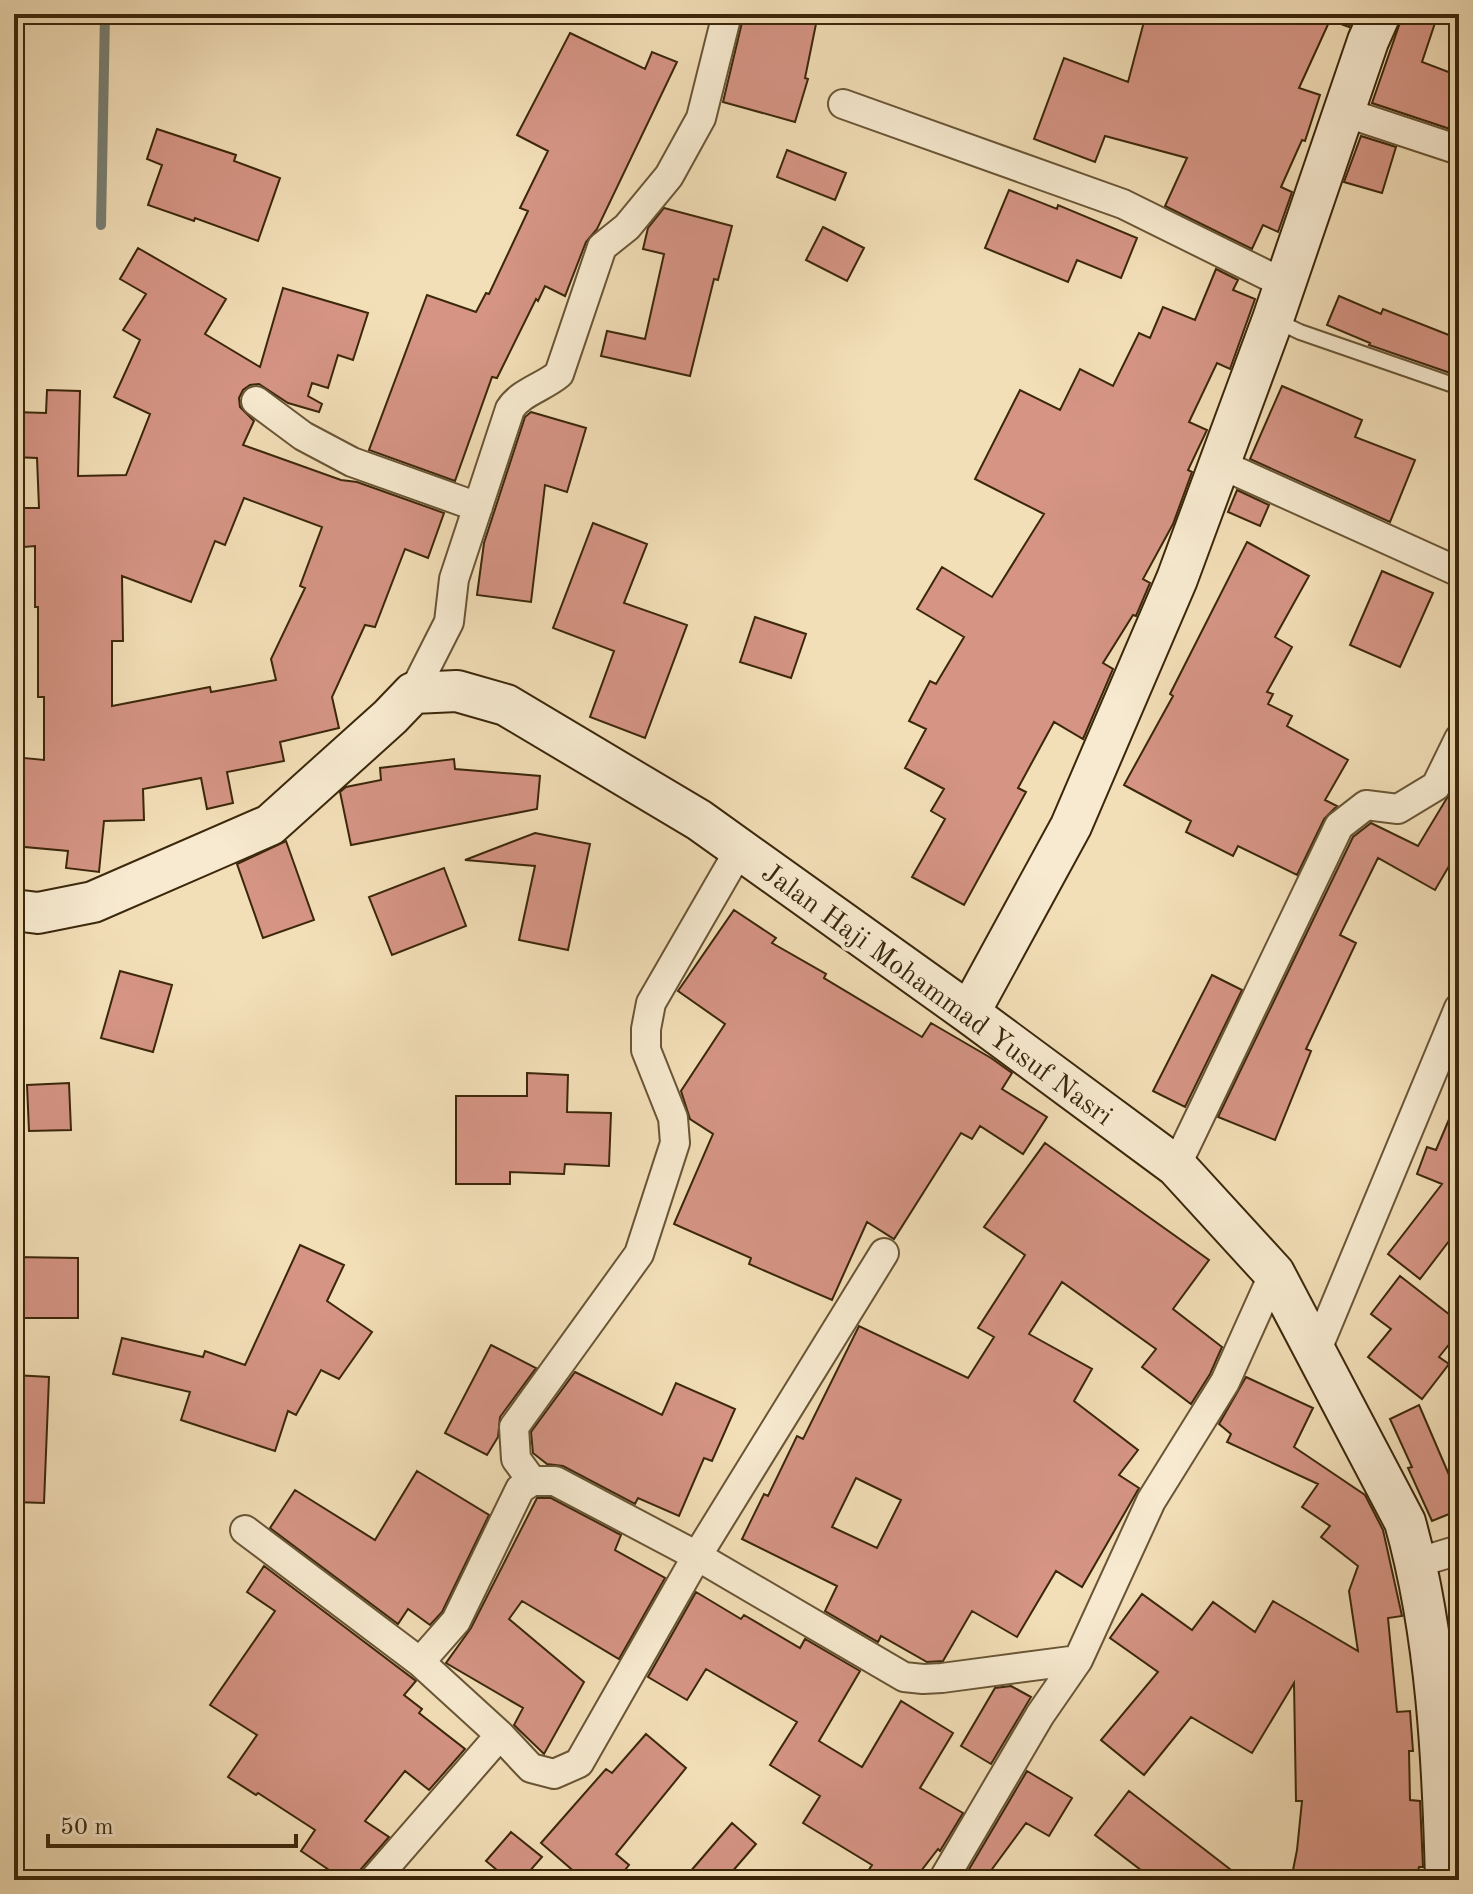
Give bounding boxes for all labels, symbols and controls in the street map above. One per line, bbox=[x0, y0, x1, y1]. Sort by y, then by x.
street label: Jalan Haji Mohammad Yusuf Nasri bbox=[756, 859, 1117, 1132]
scale bar bbox=[48, 1798, 296, 1848]
text: 50 m bbox=[60, 1816, 114, 1840]

